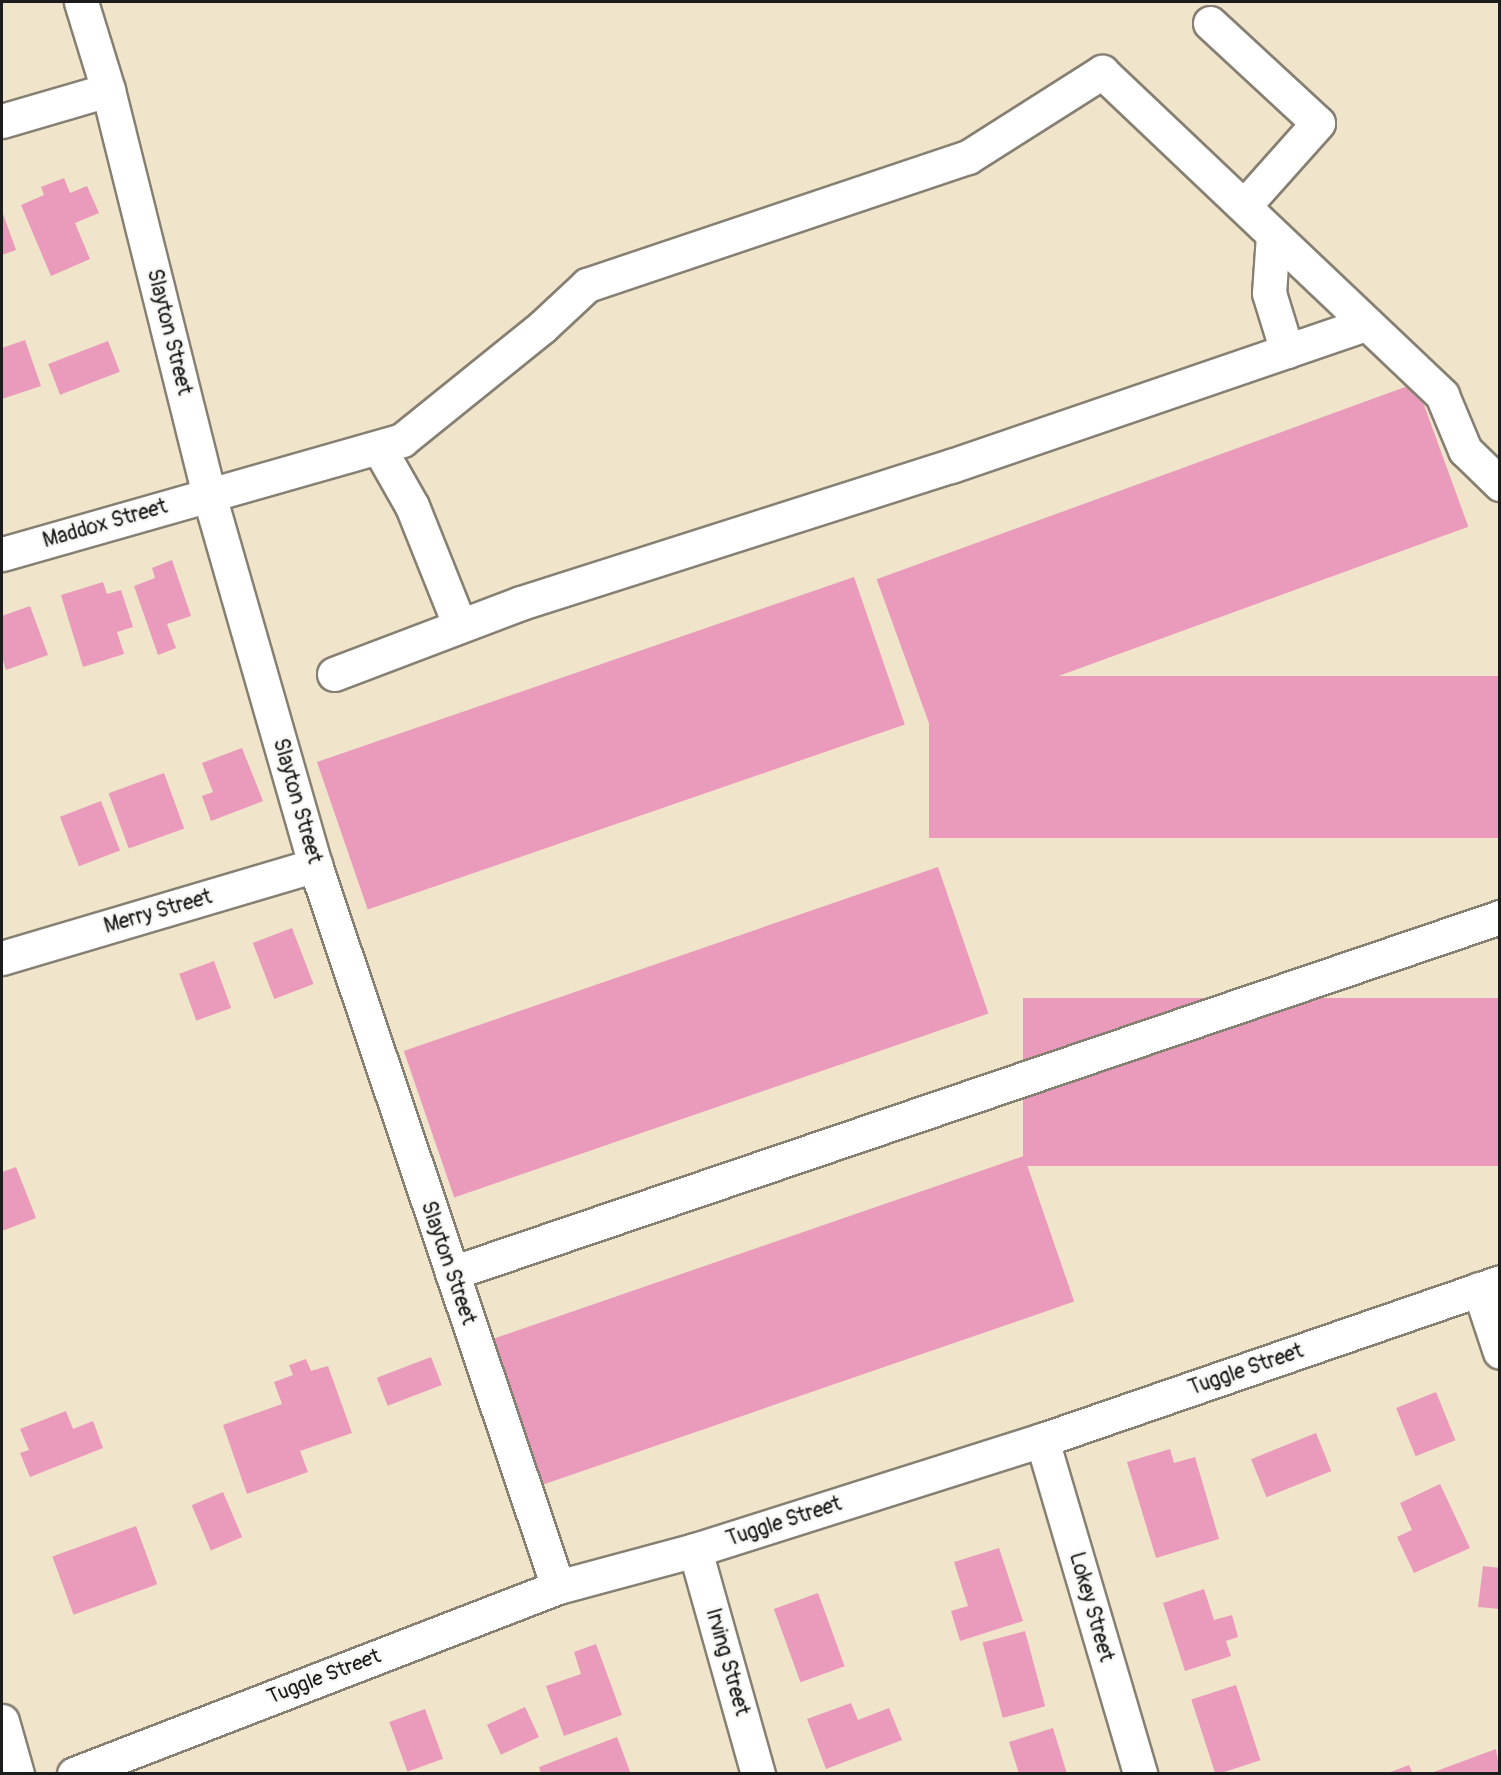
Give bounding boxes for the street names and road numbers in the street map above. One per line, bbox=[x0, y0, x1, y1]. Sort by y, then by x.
street label: Slayton Street bbox=[141, 266, 197, 398]
street label: Maddox Street bbox=[40, 494, 170, 554]
street label: Slayton Street bbox=[267, 736, 327, 866]
street label: Merry Street bbox=[101, 885, 215, 939]
street label: Slayton Street bbox=[415, 1198, 481, 1328]
street label: Tuggle Street bbox=[1185, 1339, 1307, 1401]
street label: Tuggle Street bbox=[723, 1492, 845, 1552]
street label: Lokey Street bbox=[1063, 1549, 1119, 1665]
street label: Irving Street bbox=[700, 1605, 754, 1719]
street label: Tuggle Street bbox=[264, 1644, 384, 1710]

